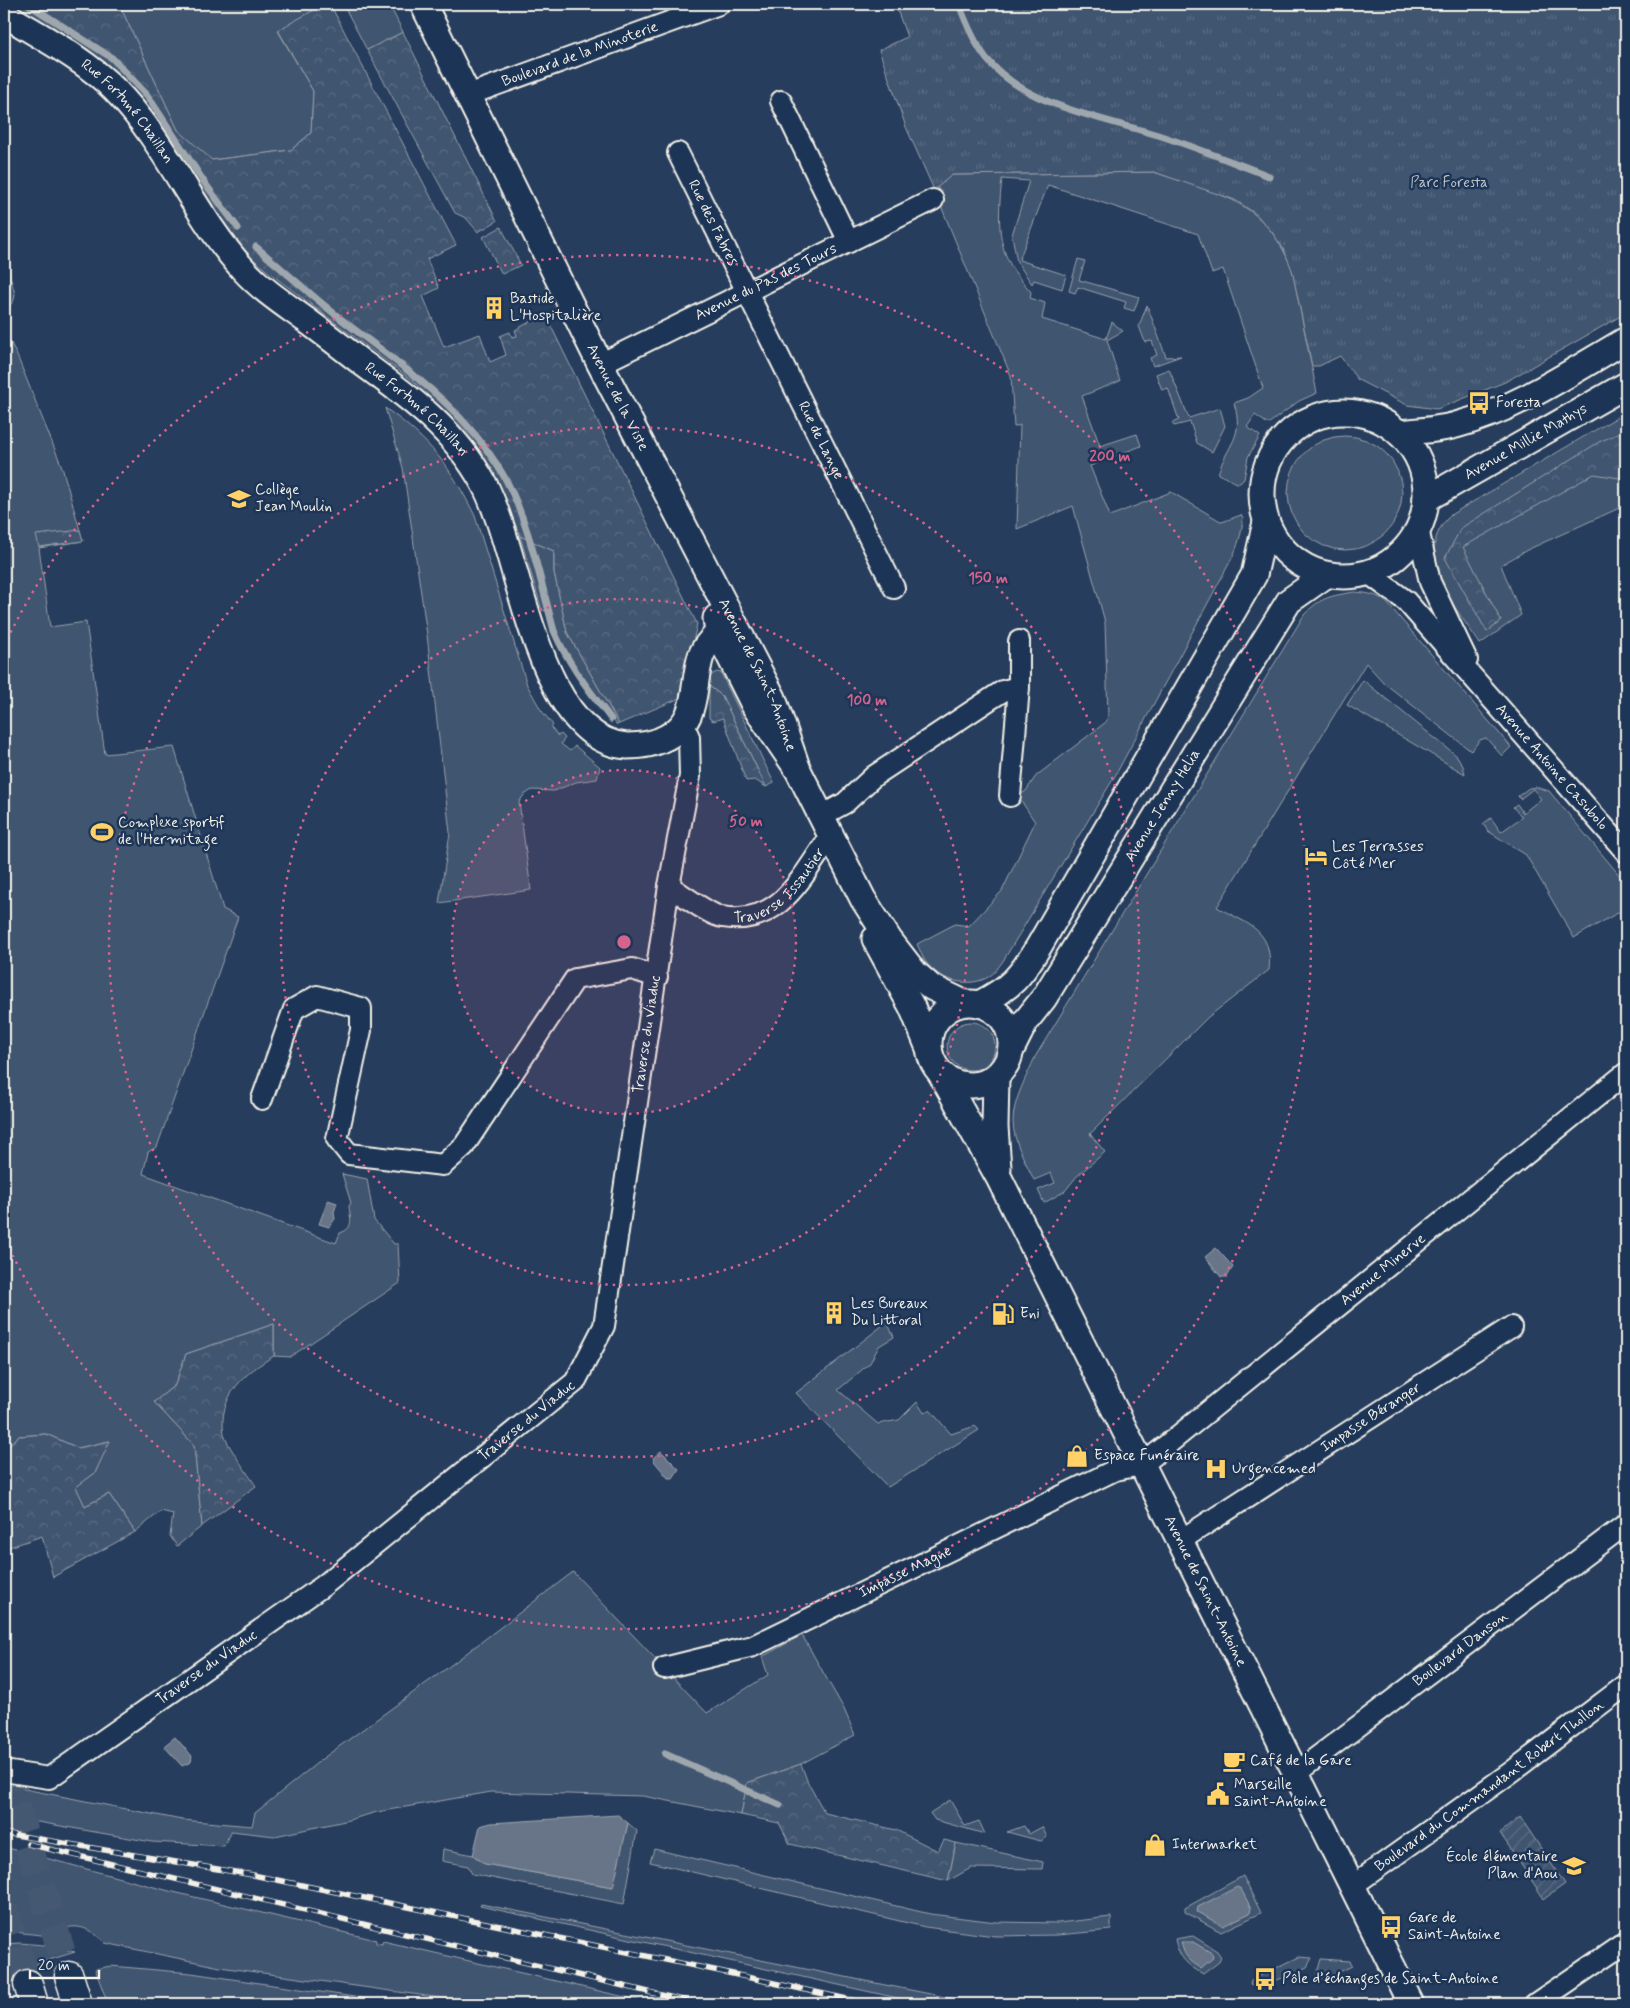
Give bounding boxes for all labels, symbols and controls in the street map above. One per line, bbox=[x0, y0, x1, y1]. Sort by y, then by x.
street label: Boulevard de la Minoterie bbox=[499, 17, 661, 92]
street label: Rue Fortuné Chaillan bbox=[77, 55, 178, 168]
park label: Parc Foresta bbox=[1410, 173, 1488, 193]
street label: Rue des Fabres bbox=[683, 177, 742, 269]
street label: Avenue du Pas des Tours bbox=[691, 239, 841, 326]
place label: Bastide L'Hospitalière bbox=[510, 289, 601, 326]
building icon: Bastide L'Hospitalière bbox=[481, 295, 507, 321]
street label: Avenue de la Viste bbox=[582, 341, 653, 455]
street label: Rue Fortuné Chaillan bbox=[361, 358, 473, 461]
bus stop icon: Foresta bbox=[1466, 390, 1492, 416]
place label: Foresta bbox=[1496, 393, 1541, 413]
street label: Rue de Lange bbox=[793, 398, 849, 483]
street label: Avenue Millie Mathys bbox=[1461, 399, 1591, 485]
text: 200 m bbox=[1090, 447, 1131, 467]
place label: Collège Jean Moulin bbox=[255, 480, 332, 517]
school or university icon: Collège Jean Moulin bbox=[226, 486, 252, 512]
text: 150 m bbox=[968, 569, 1008, 589]
street label: Avenue de Saint-Antoine bbox=[713, 595, 801, 754]
text: 100 m bbox=[847, 691, 887, 711]
street label: Avenue Antoine Casubolo bbox=[1491, 700, 1613, 835]
street label: Avenue Jenny Helia bbox=[1120, 745, 1205, 866]
text: 50 m bbox=[729, 812, 763, 832]
place label: Complexe sportif de l'Hermitage bbox=[118, 813, 225, 851]
sports icon: Complexe sportif de l'Hermitage bbox=[89, 819, 115, 845]
place label: Les Terrasses Côté Mer bbox=[1332, 837, 1424, 874]
hotel icon: Les Terrasses Côté Mer bbox=[1303, 843, 1329, 869]
street label: Traverse Issautier bbox=[733, 844, 830, 928]
centre of rings bbox=[615, 933, 633, 951]
street label: Traverse du Viaduc bbox=[628, 974, 666, 1095]
street label: Avenue Minerve bbox=[1336, 1229, 1430, 1310]
place label: Les Bureaux Du Littoral bbox=[851, 1294, 928, 1331]
building icon: Les Bureaux Du Littoral bbox=[821, 1300, 847, 1326]
fuel station icon: Eni bbox=[990, 1301, 1016, 1327]
place label: Eni bbox=[1020, 1304, 1040, 1324]
street label: Traverse du Viaduc bbox=[474, 1376, 579, 1466]
street label: Impasse Béranger bbox=[1317, 1378, 1425, 1457]
shop icon: Espace Funéraire bbox=[1064, 1443, 1090, 1469]
place label: Espace Funéraire bbox=[1094, 1446, 1200, 1466]
hospital icon: Urgencemed bbox=[1203, 1456, 1229, 1482]
place label: Urgencemed bbox=[1232, 1459, 1316, 1480]
street label: Avenue de Saint-Antoine bbox=[1159, 1512, 1251, 1670]
street label: Impasse Magne bbox=[856, 1541, 955, 1603]
street label: Boulevard Danson bbox=[1409, 1606, 1512, 1691]
street label: Traverse du Viaduc bbox=[152, 1625, 261, 1710]
street label: Boulevard du Commandant Robert Thollon bbox=[1371, 1695, 1608, 1877]
cafe icon: Café de la Gare bbox=[1221, 1748, 1247, 1774]
place label: Café de la Gare bbox=[1250, 1751, 1352, 1771]
place label: Marseille Saint-Antoine bbox=[1234, 1775, 1327, 1812]
public building icon: Marseille Saint-Antoine bbox=[1205, 1781, 1231, 1807]
shop icon: Intermarket bbox=[1142, 1832, 1168, 1858]
place label: Intermarket bbox=[1172, 1835, 1257, 1855]
place label: École élémentaire Plan d'Aou bbox=[1446, 1846, 1558, 1884]
school or university icon: École élémentaire Plan d'Aou bbox=[1561, 1853, 1587, 1879]
place label: Gare de Saint-Antoine bbox=[1408, 1908, 1501, 1945]
bus stop icon: Gare de Saint-Antoine bbox=[1378, 1914, 1404, 1940]
scale bar bbox=[30, 1948, 99, 1980]
text: 20 m bbox=[38, 1956, 70, 1976]
bus stop icon: Pôle d’échanges de Saint-Antoine bbox=[1252, 1966, 1278, 1992]
place label: Pôle d’échanges de Saint-Antoine bbox=[1282, 1969, 1499, 1990]

